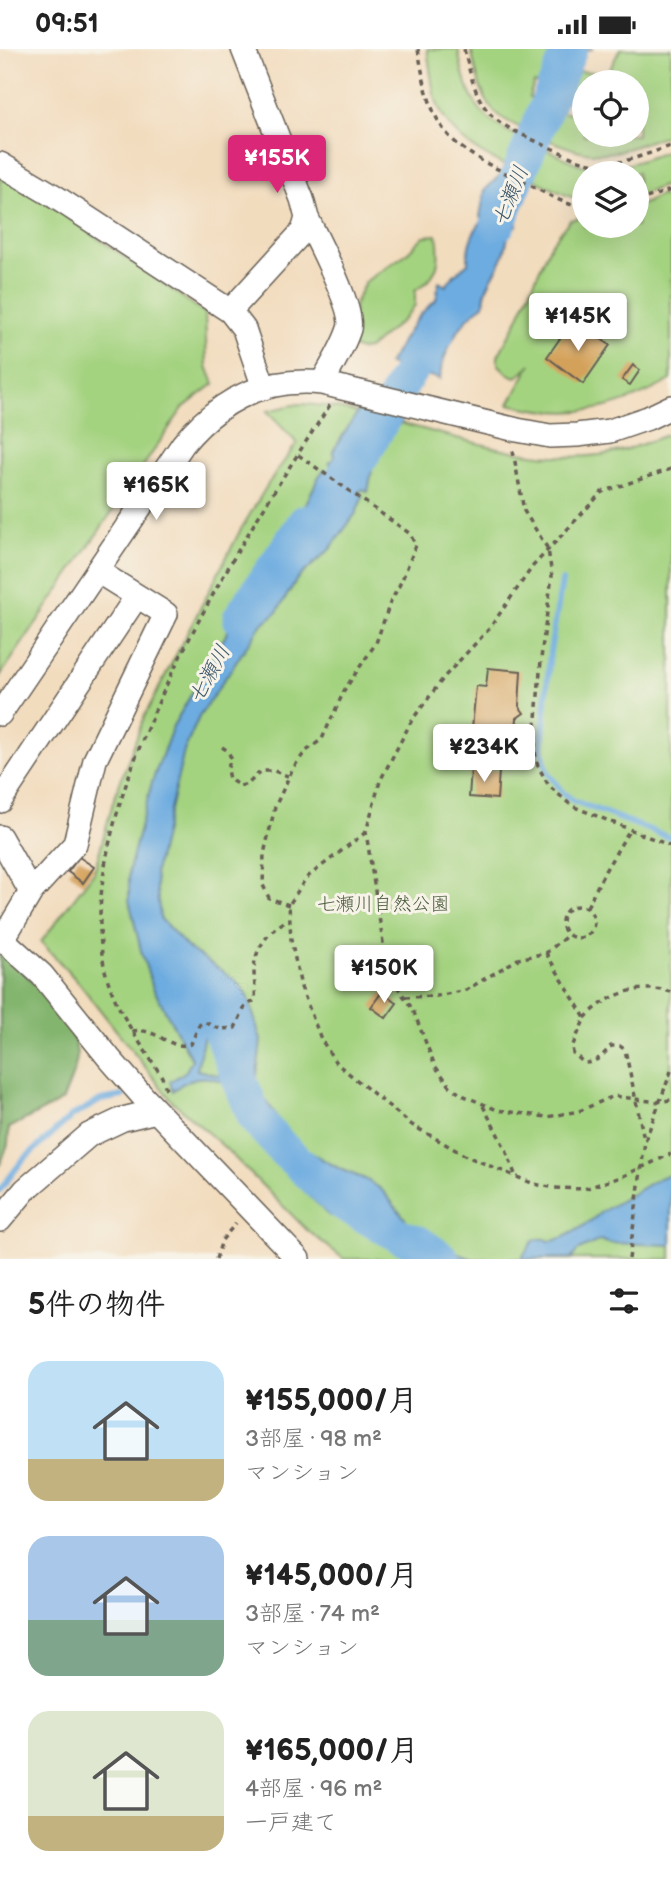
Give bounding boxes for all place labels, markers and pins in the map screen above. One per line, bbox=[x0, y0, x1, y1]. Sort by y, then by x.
pin: ¥155K bbox=[228, 135, 326, 195]
pin: ¥145K bbox=[529, 293, 627, 353]
pin: ¥165K bbox=[107, 463, 205, 522]
pin: ¥234K bbox=[435, 725, 533, 784]
pin: ¥150K bbox=[335, 946, 433, 1005]

